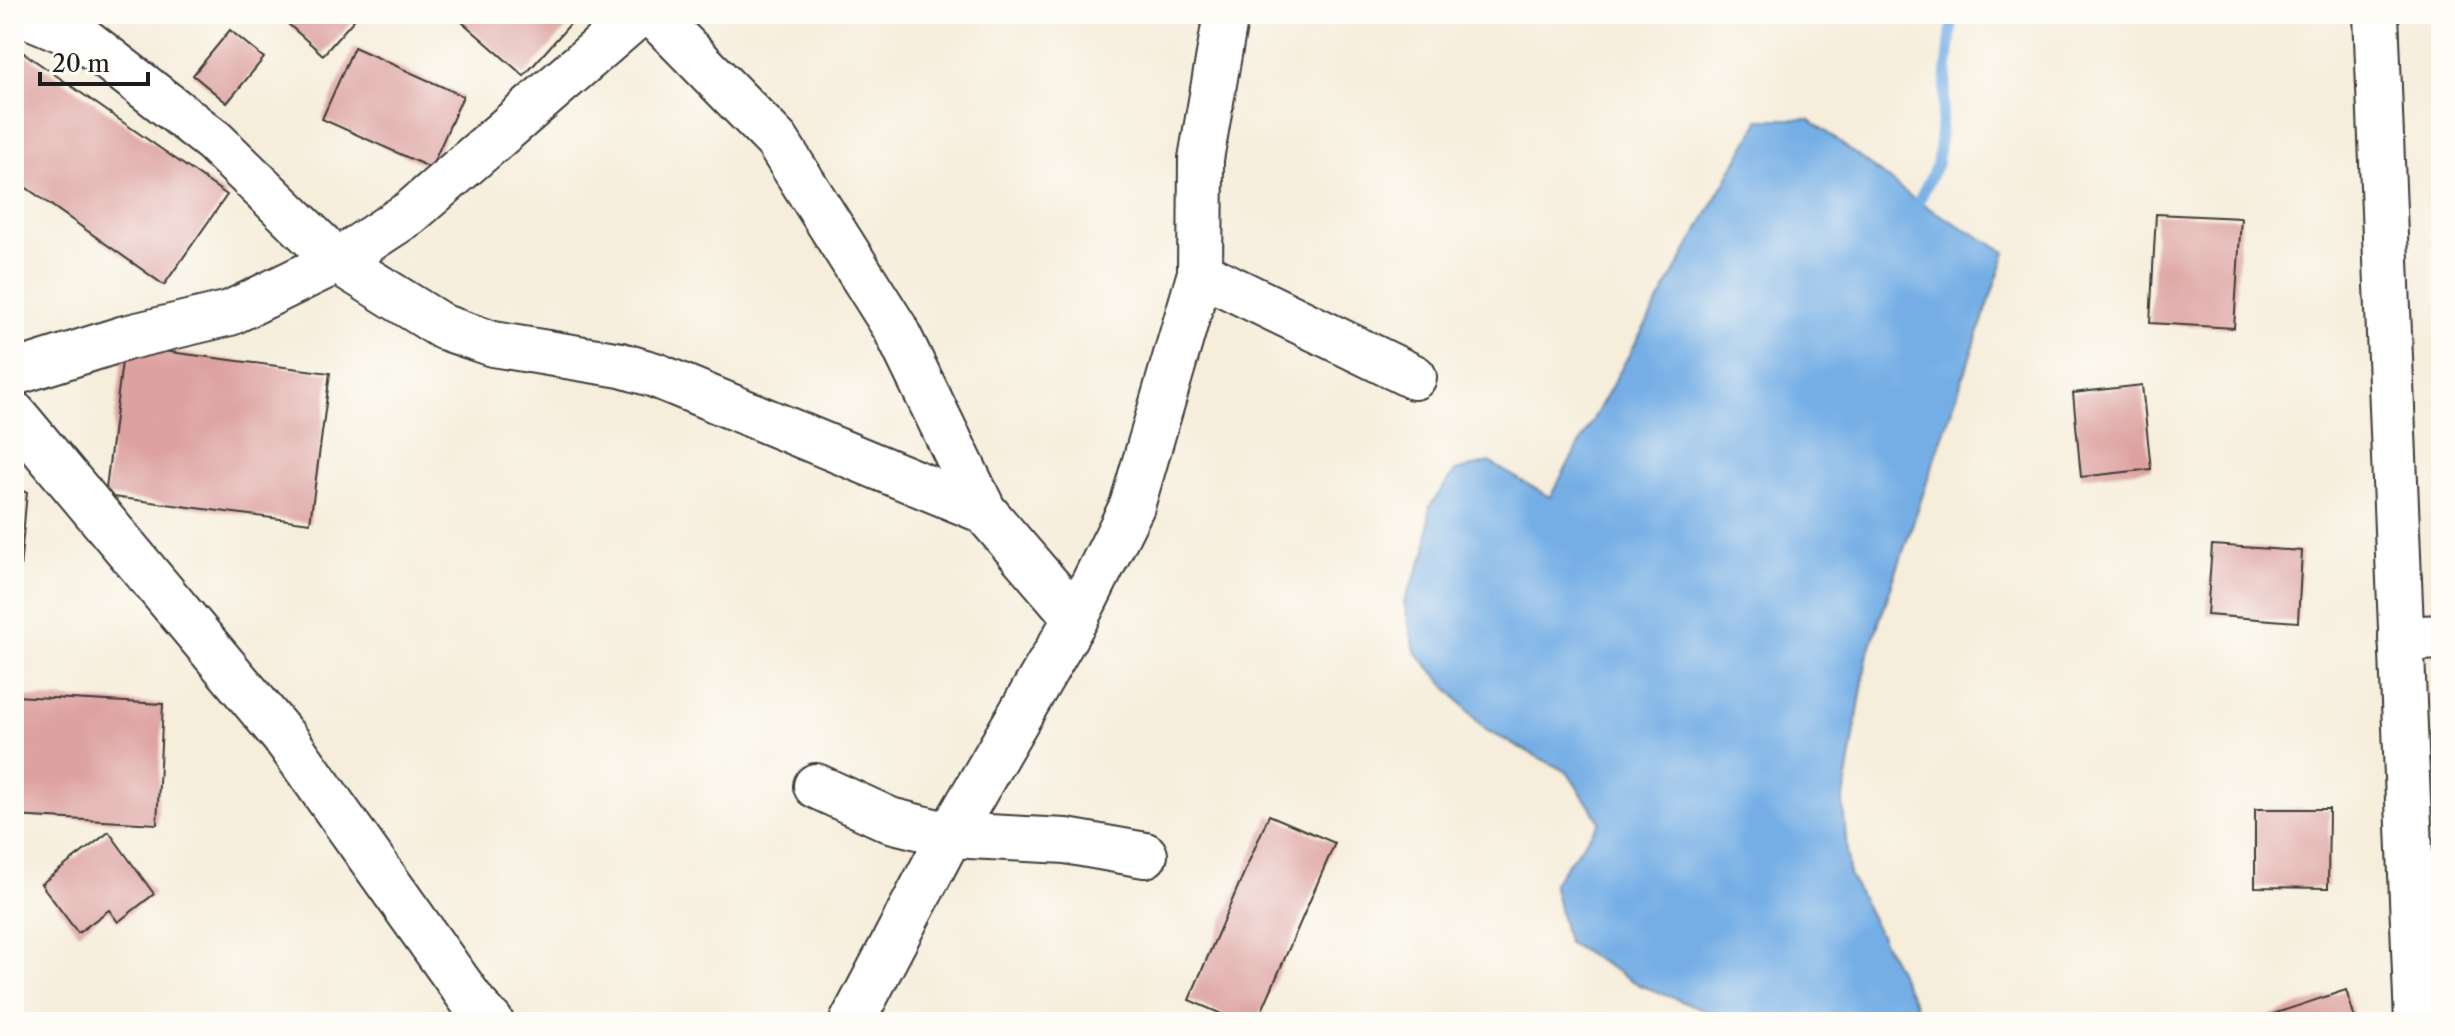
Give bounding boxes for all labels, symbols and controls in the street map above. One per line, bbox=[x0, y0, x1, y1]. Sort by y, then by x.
scale bar bbox=[40, 36, 148, 86]
text: 20 m bbox=[52, 49, 110, 78]

